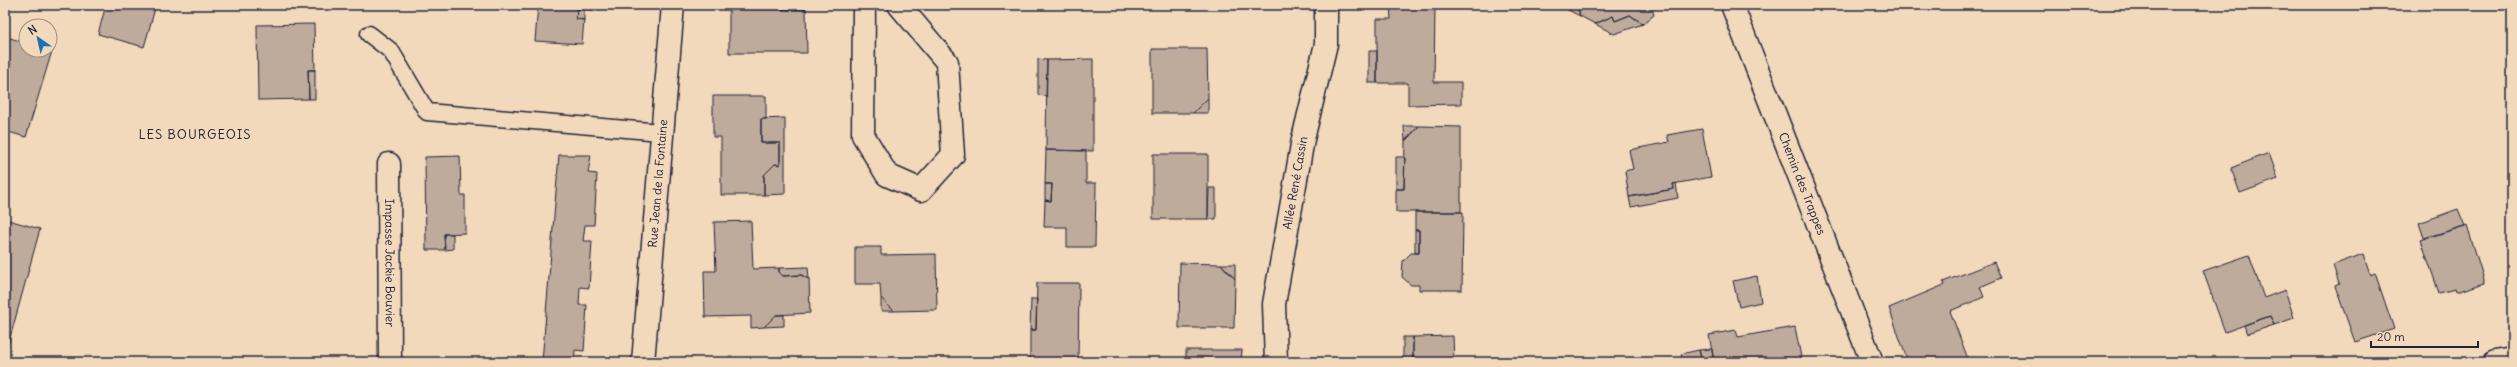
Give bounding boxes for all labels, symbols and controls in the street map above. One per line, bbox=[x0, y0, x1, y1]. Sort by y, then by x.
north arrow bbox=[18, 18, 58, 58]
text: N bbox=[25, 22, 39, 38]
street label: Rue Jean de la Fontaine bbox=[645, 119, 670, 248]
district label: LES BOURGEOIS bbox=[138, 126, 252, 143]
street label: Chemin des Trappes bbox=[1776, 130, 1829, 237]
street label: Allée René Cassin bbox=[1279, 135, 1310, 231]
street label: Impasse Jackie Bouvier bbox=[382, 199, 398, 327]
scale bar bbox=[2371, 323, 2478, 349]
text: 20 m bbox=[2377, 329, 2405, 344]

